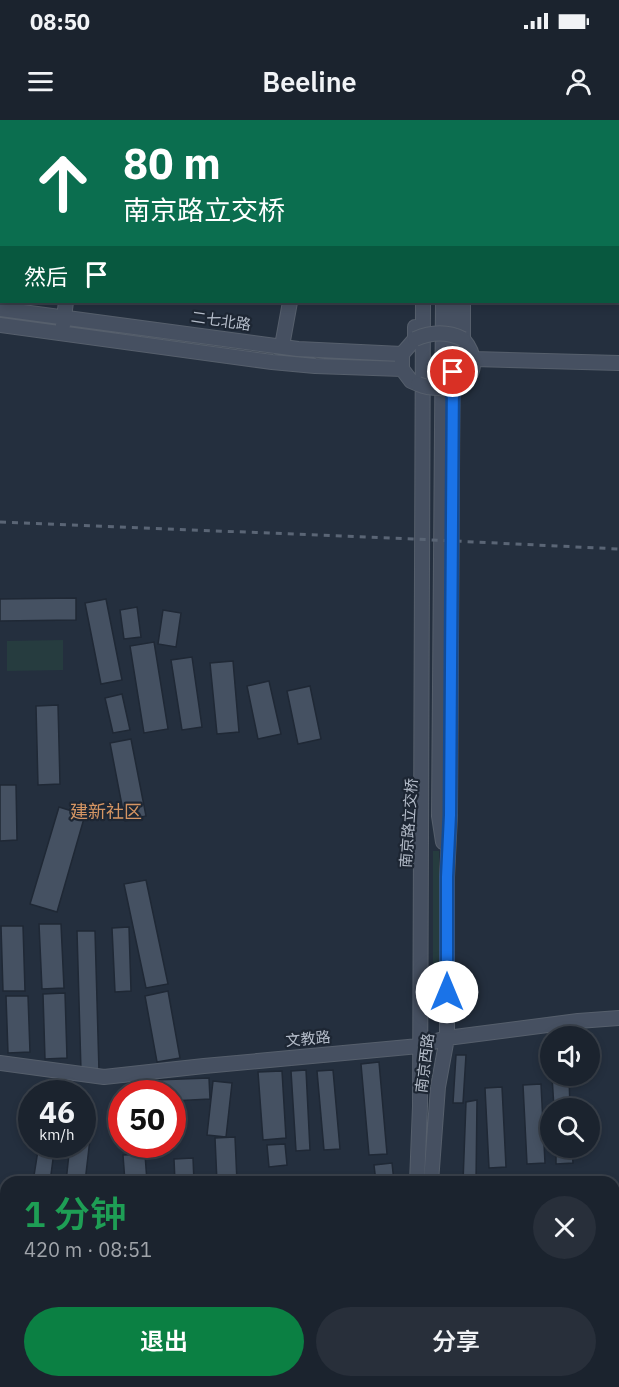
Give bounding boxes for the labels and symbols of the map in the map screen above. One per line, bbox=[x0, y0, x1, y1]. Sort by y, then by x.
street label: 二七北路 bbox=[190, 307, 252, 334]
pin bbox=[427, 346, 478, 397]
street label: 南京路立交桥 bbox=[396, 777, 421, 869]
district label: 建新社区 bbox=[70, 800, 142, 823]
position arrow bbox=[415, 960, 479, 1024]
street label: 文教路 bbox=[285, 1027, 331, 1050]
street label: 南京西路 bbox=[411, 1032, 438, 1094]
speed limit sign: 50 bbox=[108, 1080, 186, 1158]

